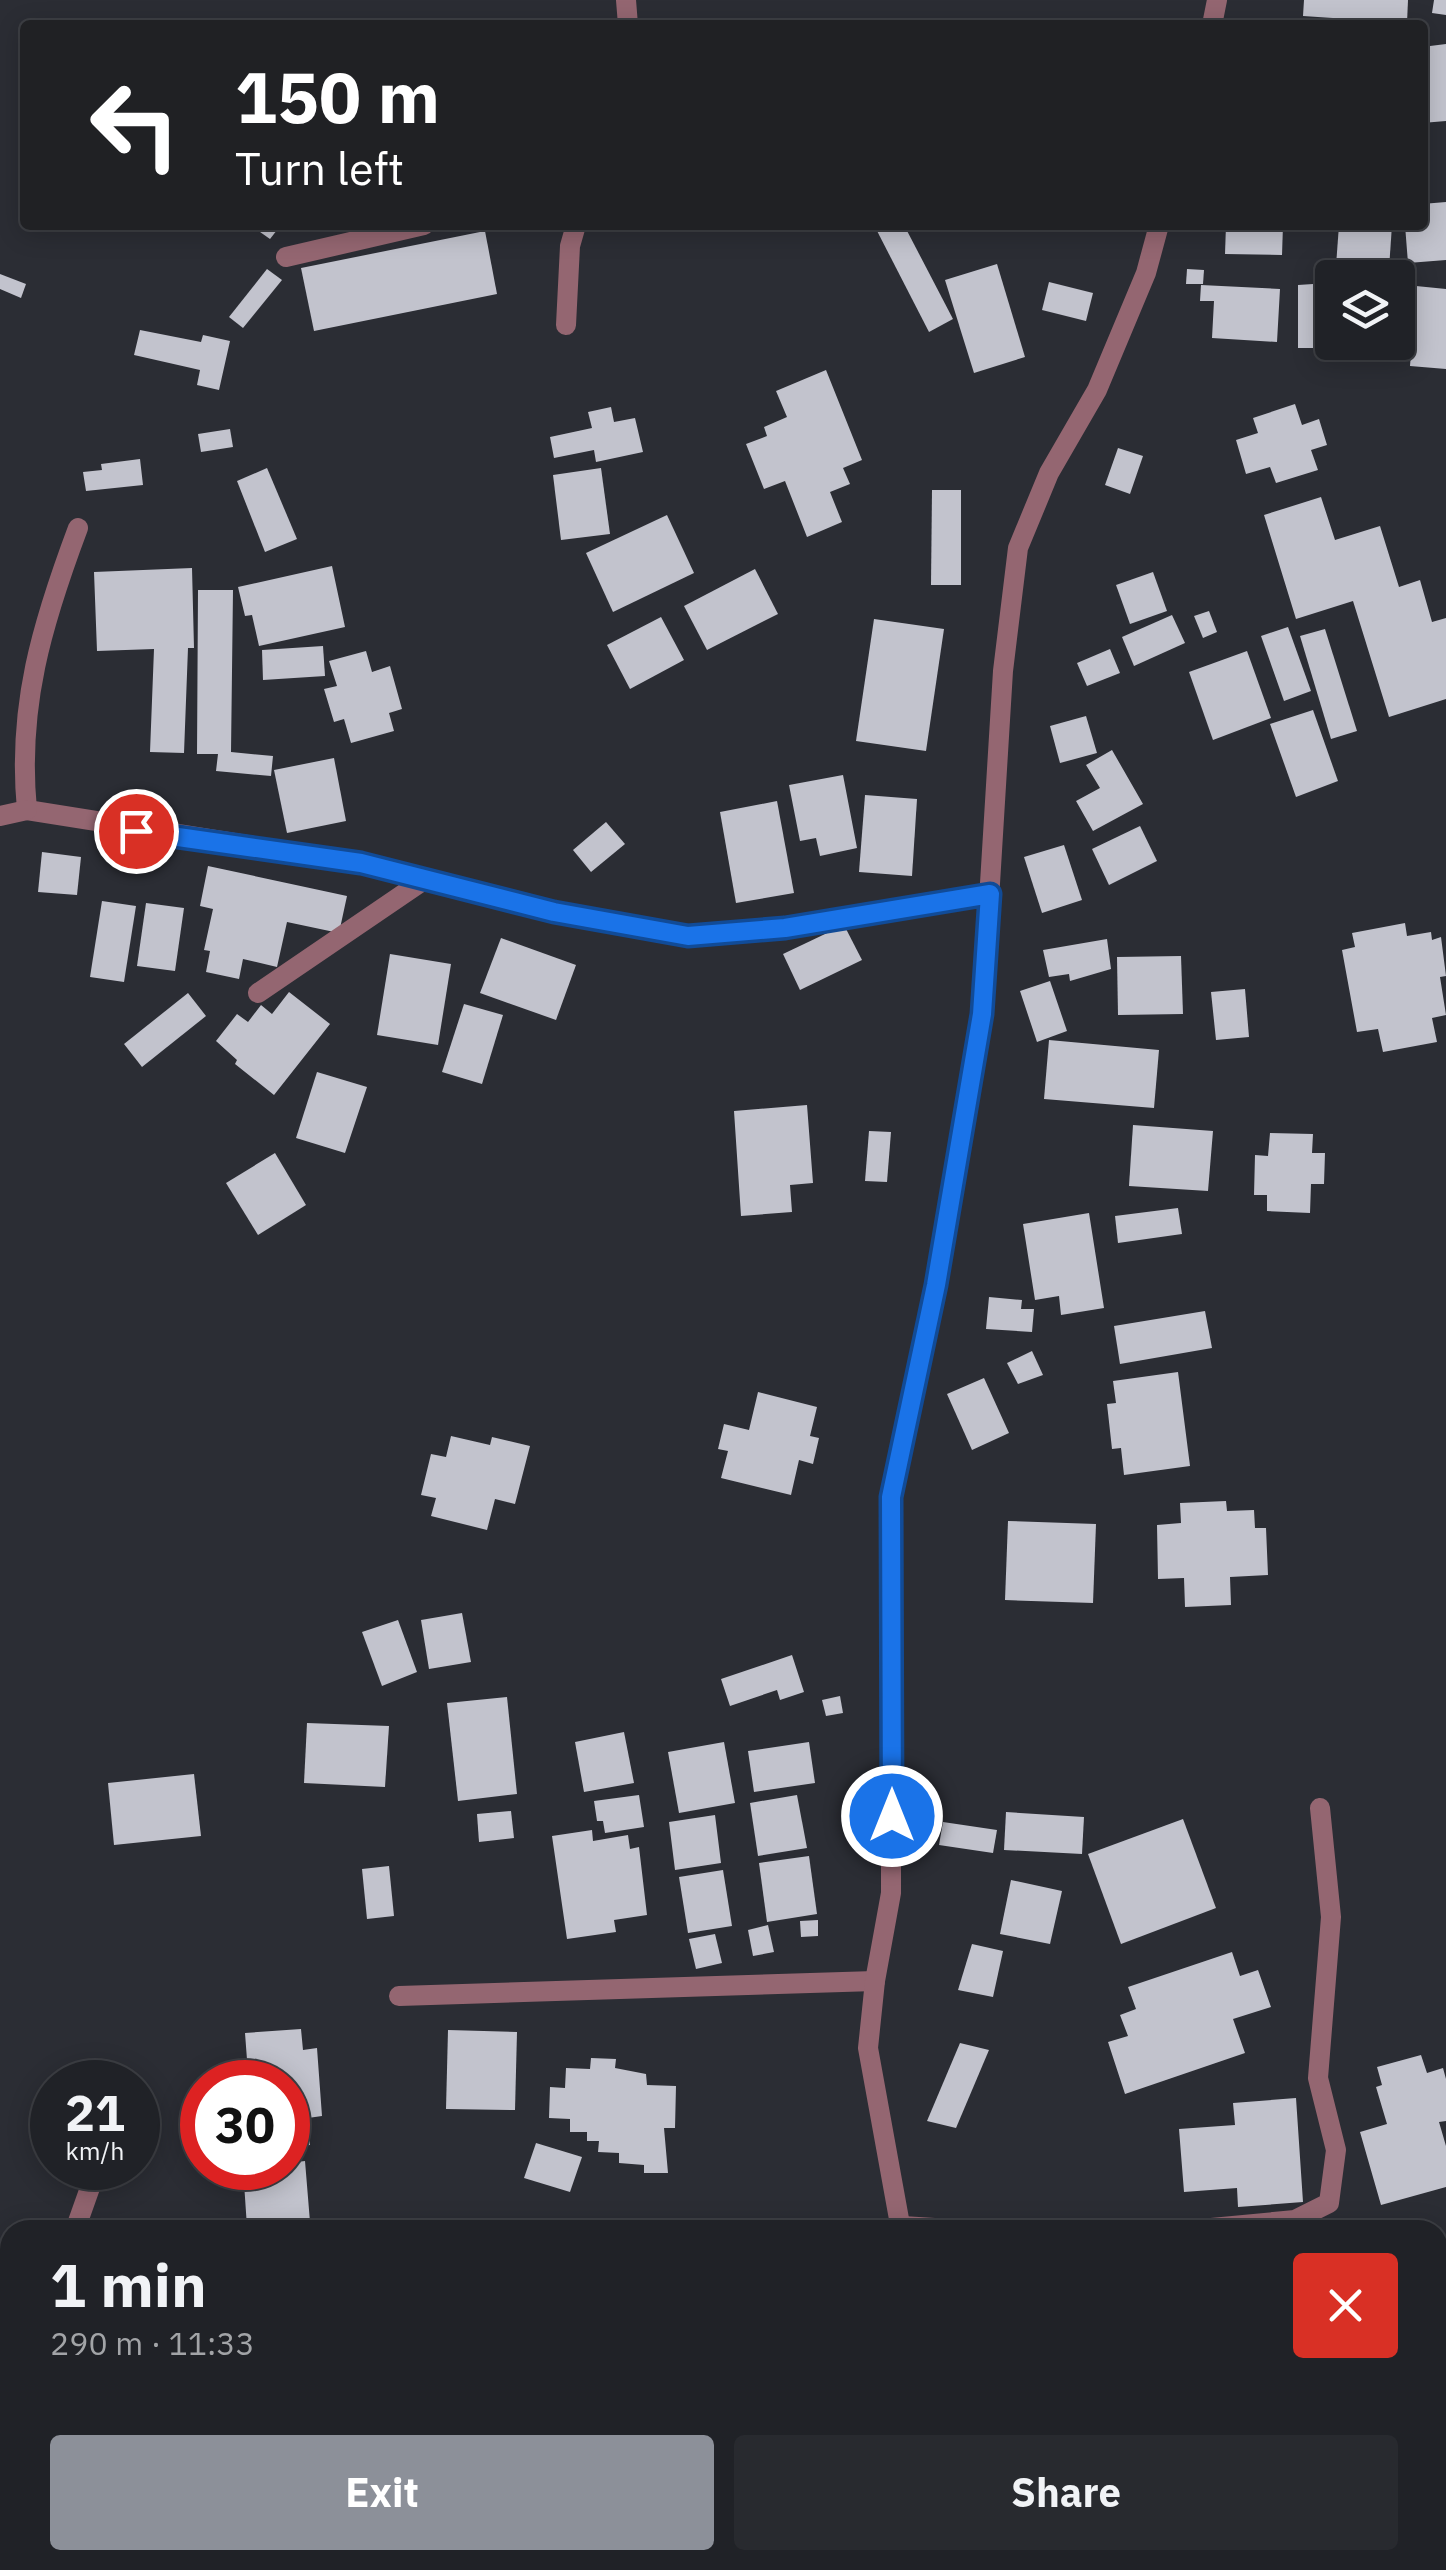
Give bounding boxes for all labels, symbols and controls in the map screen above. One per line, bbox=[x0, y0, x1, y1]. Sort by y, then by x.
text: 150 m bbox=[235, 51, 440, 142]
icon: left bbox=[70, 60, 200, 190]
text: Turn left bbox=[235, 139, 404, 197]
map controls bbox=[1315, 260, 1415, 360]
button: layers bbox=[1315, 260, 1415, 360]
pin bbox=[94, 789, 179, 874]
icon: arrive bbox=[109, 804, 164, 859]
position arrow bbox=[840, 1764, 944, 1868]
speed limit sign: 30 bbox=[180, 2060, 310, 2190]
text: 21 bbox=[65, 2080, 125, 2145]
text: km/h bbox=[66, 2134, 124, 2167]
text: 1 min bbox=[50, 2245, 207, 2324]
button: close bbox=[1293, 2253, 1398, 2358]
text: 290 m · 11:33 bbox=[50, 2322, 255, 2364]
button: Exit bbox=[50, 2435, 714, 2550]
button: Share bbox=[734, 2435, 1398, 2550]

